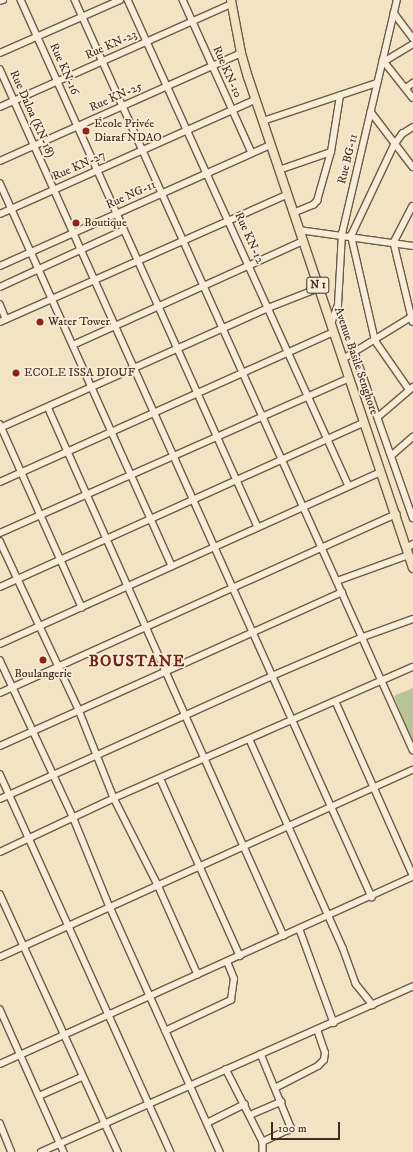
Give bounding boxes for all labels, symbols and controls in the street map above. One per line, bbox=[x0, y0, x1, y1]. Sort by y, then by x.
street label: Rue KN-23 bbox=[83, 27, 139, 63]
street label: Rue KN-16 bbox=[46, 41, 82, 97]
street label: Rue KN-10 bbox=[209, 44, 245, 100]
street label: Rue Daloa (KN-18) bbox=[6, 68, 58, 160]
street label: Rue KN-25 bbox=[87, 79, 145, 115]
place label: École Privée Diaraf NDAO bbox=[94, 117, 162, 145]
marker: École Privée Diaraf NDAO bbox=[81, 126, 91, 136]
street label: Rue BG-11 bbox=[335, 133, 361, 185]
street label: Rue KN-27 bbox=[50, 148, 108, 184]
street label: Rue NG-11 bbox=[104, 178, 158, 212]
street label: Rue KN-12 bbox=[231, 210, 267, 266]
place label: Boutique bbox=[84, 216, 127, 230]
marker: Boutique bbox=[71, 218, 81, 228]
road number: N 1 bbox=[306, 276, 330, 294]
street label: Avenue Basile Senghore bbox=[331, 305, 381, 417]
place label: Water Tower bbox=[48, 315, 110, 329]
marker: Water Tower bbox=[35, 317, 45, 327]
place label: ECOLE ISSA DIOUF bbox=[24, 366, 135, 380]
marker: ECOLE ISSA DIOUF bbox=[11, 368, 21, 378]
district label: BOUSTANE bbox=[89, 651, 185, 671]
marker: Boulangerie bbox=[38, 655, 48, 665]
place label: Boulangerie bbox=[14, 667, 72, 681]
scale bar bbox=[273, 1114, 342, 1140]
text: 100 m bbox=[278, 1121, 307, 1136]

